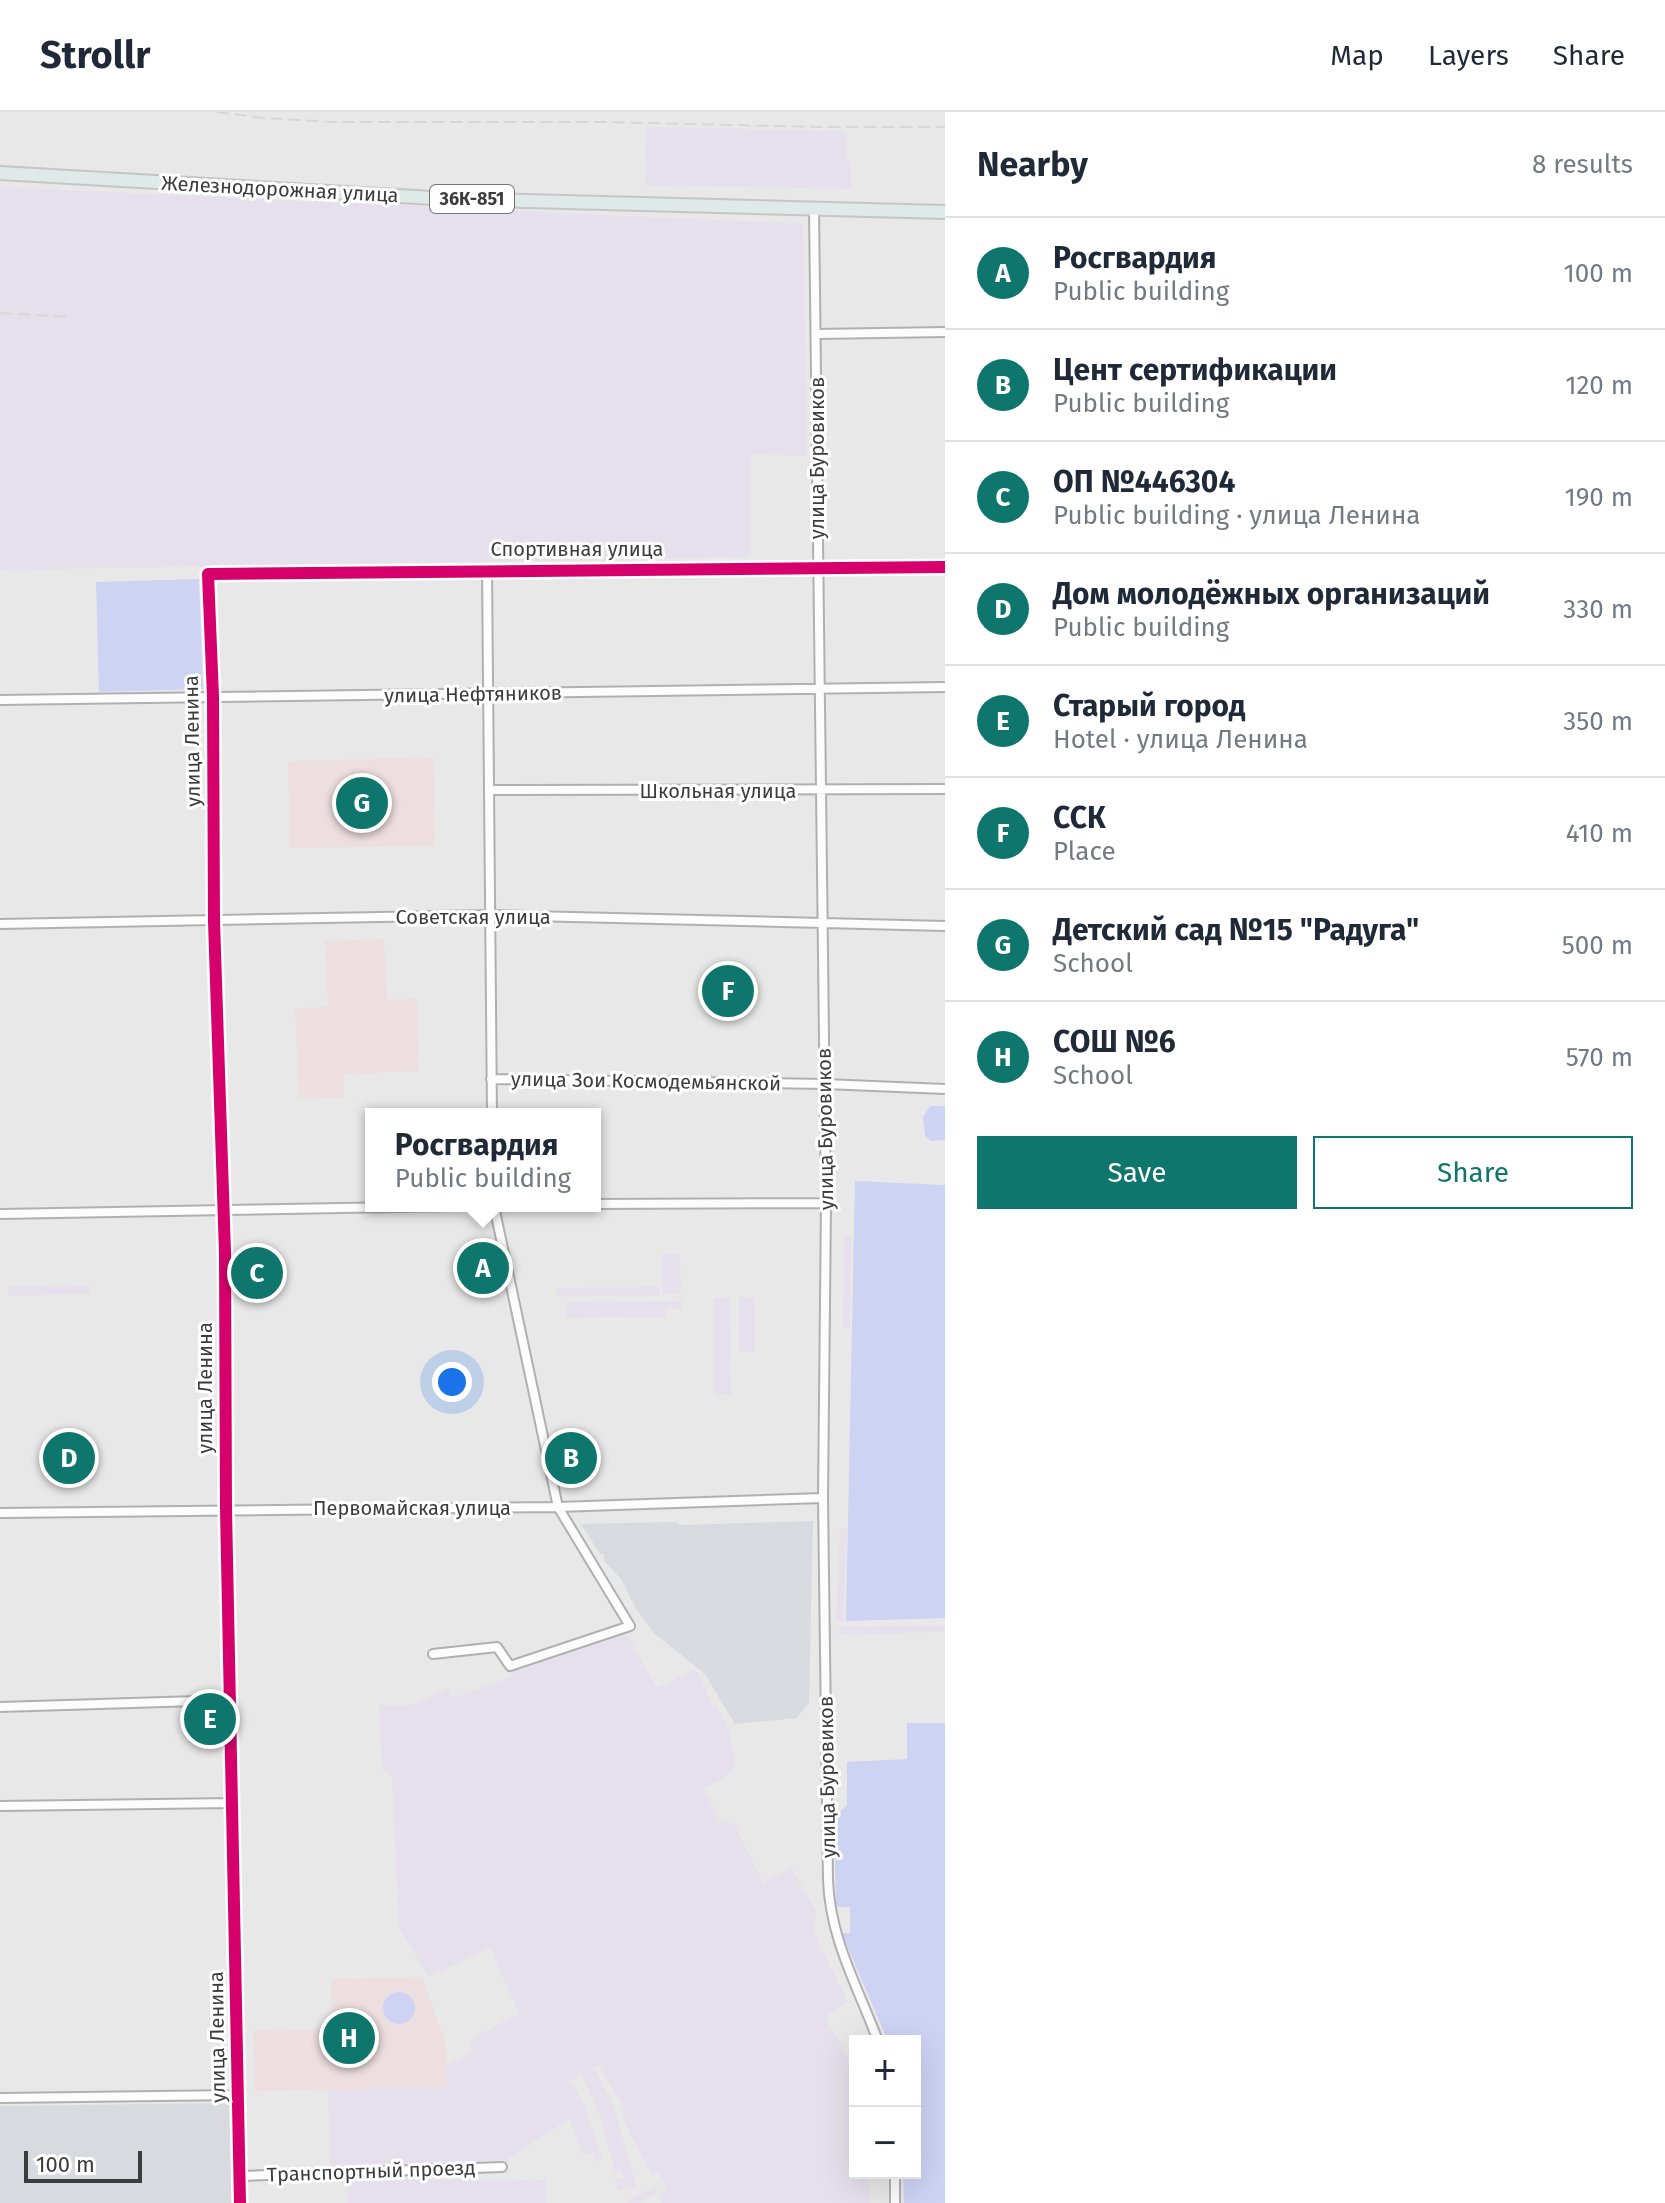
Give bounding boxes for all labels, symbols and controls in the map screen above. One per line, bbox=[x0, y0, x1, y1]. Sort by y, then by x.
text: Strollr bbox=[40, 32, 151, 78]
text: Map bbox=[1330, 39, 1384, 72]
text: Layers bbox=[1428, 39, 1509, 72]
text: Share bbox=[1553, 39, 1625, 72]
text: Nearby bbox=[977, 144, 1088, 185]
text: 8 results bbox=[1532, 149, 1633, 180]
street label: Железнодорожная улица bbox=[161, 171, 399, 207]
road number: 36К-851 bbox=[430, 185, 514, 213]
text: Росгвардия bbox=[1053, 240, 1217, 276]
text: A bbox=[995, 258, 1011, 289]
text: 100 m bbox=[1564, 258, 1633, 289]
text: Public building bbox=[1053, 276, 1229, 307]
text: Цент сертификации bbox=[1053, 352, 1337, 388]
text: B bbox=[995, 370, 1011, 401]
text: 120 m bbox=[1565, 370, 1633, 401]
street label: улица Буровиков bbox=[805, 377, 829, 539]
text: Public building bbox=[1053, 388, 1229, 419]
text: ОП №446304 bbox=[1053, 464, 1235, 500]
text: C bbox=[996, 482, 1010, 513]
text: 190 m bbox=[1564, 482, 1633, 513]
text: Public building · улица Ленина bbox=[1053, 500, 1421, 531]
street label: Спортивная улица bbox=[491, 537, 663, 561]
text: Дом молодёжных организаций bbox=[1053, 576, 1490, 612]
text: D bbox=[995, 594, 1011, 625]
text: 330 m bbox=[1563, 594, 1633, 625]
text: Public building bbox=[1053, 612, 1229, 643]
street label: улица Ленина bbox=[179, 675, 205, 807]
street label: улица Нефтяников bbox=[384, 680, 562, 708]
text: Старый город bbox=[1053, 688, 1245, 724]
text: E bbox=[996, 706, 1010, 737]
text: 350 m bbox=[1563, 706, 1633, 737]
text: Hotel · улица Ленина bbox=[1053, 724, 1308, 755]
pin: G bbox=[336, 773, 388, 833]
street label: Школьная улица bbox=[640, 779, 796, 803]
text: ССК bbox=[1053, 800, 1106, 836]
text: F bbox=[997, 818, 1009, 849]
text: 410 m bbox=[1566, 818, 1633, 849]
text: Place bbox=[1053, 836, 1116, 867]
street label: Советская улица bbox=[395, 905, 551, 929]
text: Детский сад №15 "Радуга" bbox=[1053, 912, 1419, 948]
text: G bbox=[995, 930, 1011, 961]
text: 500 m bbox=[1562, 930, 1633, 961]
text: School bbox=[1053, 948, 1133, 979]
pin: F bbox=[702, 961, 754, 1021]
text: СОШ №6 bbox=[1053, 1024, 1176, 1060]
text: H bbox=[994, 1042, 1012, 1073]
text: 570 m bbox=[1566, 1042, 1633, 1073]
street label: улица Буровиков bbox=[812, 1048, 838, 1210]
text: School bbox=[1053, 1060, 1133, 1091]
street label: улица Зои Космодемьянской bbox=[511, 1067, 781, 1095]
popup bbox=[365, 1108, 601, 1212]
text: Росгвардия bbox=[395, 1127, 558, 1163]
button: Save bbox=[977, 1136, 1297, 1209]
button: Share bbox=[1313, 1136, 1633, 1209]
text: Public building bbox=[395, 1163, 571, 1194]
pin: A bbox=[457, 1238, 509, 1298]
pin: C bbox=[231, 1243, 283, 1303]
street label: улица Ленина bbox=[193, 1322, 217, 1454]
your location bbox=[432, 1362, 472, 1402]
pin: D bbox=[43, 1428, 95, 1488]
pin: B bbox=[545, 1428, 597, 1488]
street label: Первомайская улица bbox=[313, 1496, 511, 1520]
pin: E bbox=[184, 1689, 236, 1749]
street label: улица Буровиков bbox=[814, 1696, 840, 1858]
street label: улица Ленина bbox=[204, 1971, 230, 2103]
pin: H bbox=[323, 2008, 375, 2068]
map controls bbox=[849, 2035, 921, 2179]
button: + bbox=[849, 2035, 921, 2107]
button: − bbox=[849, 2107, 921, 2179]
scale bar bbox=[24, 2147, 142, 2183]
text: 100 m bbox=[36, 2151, 95, 2178]
street label: Транспортный проезд bbox=[266, 2155, 476, 2187]

